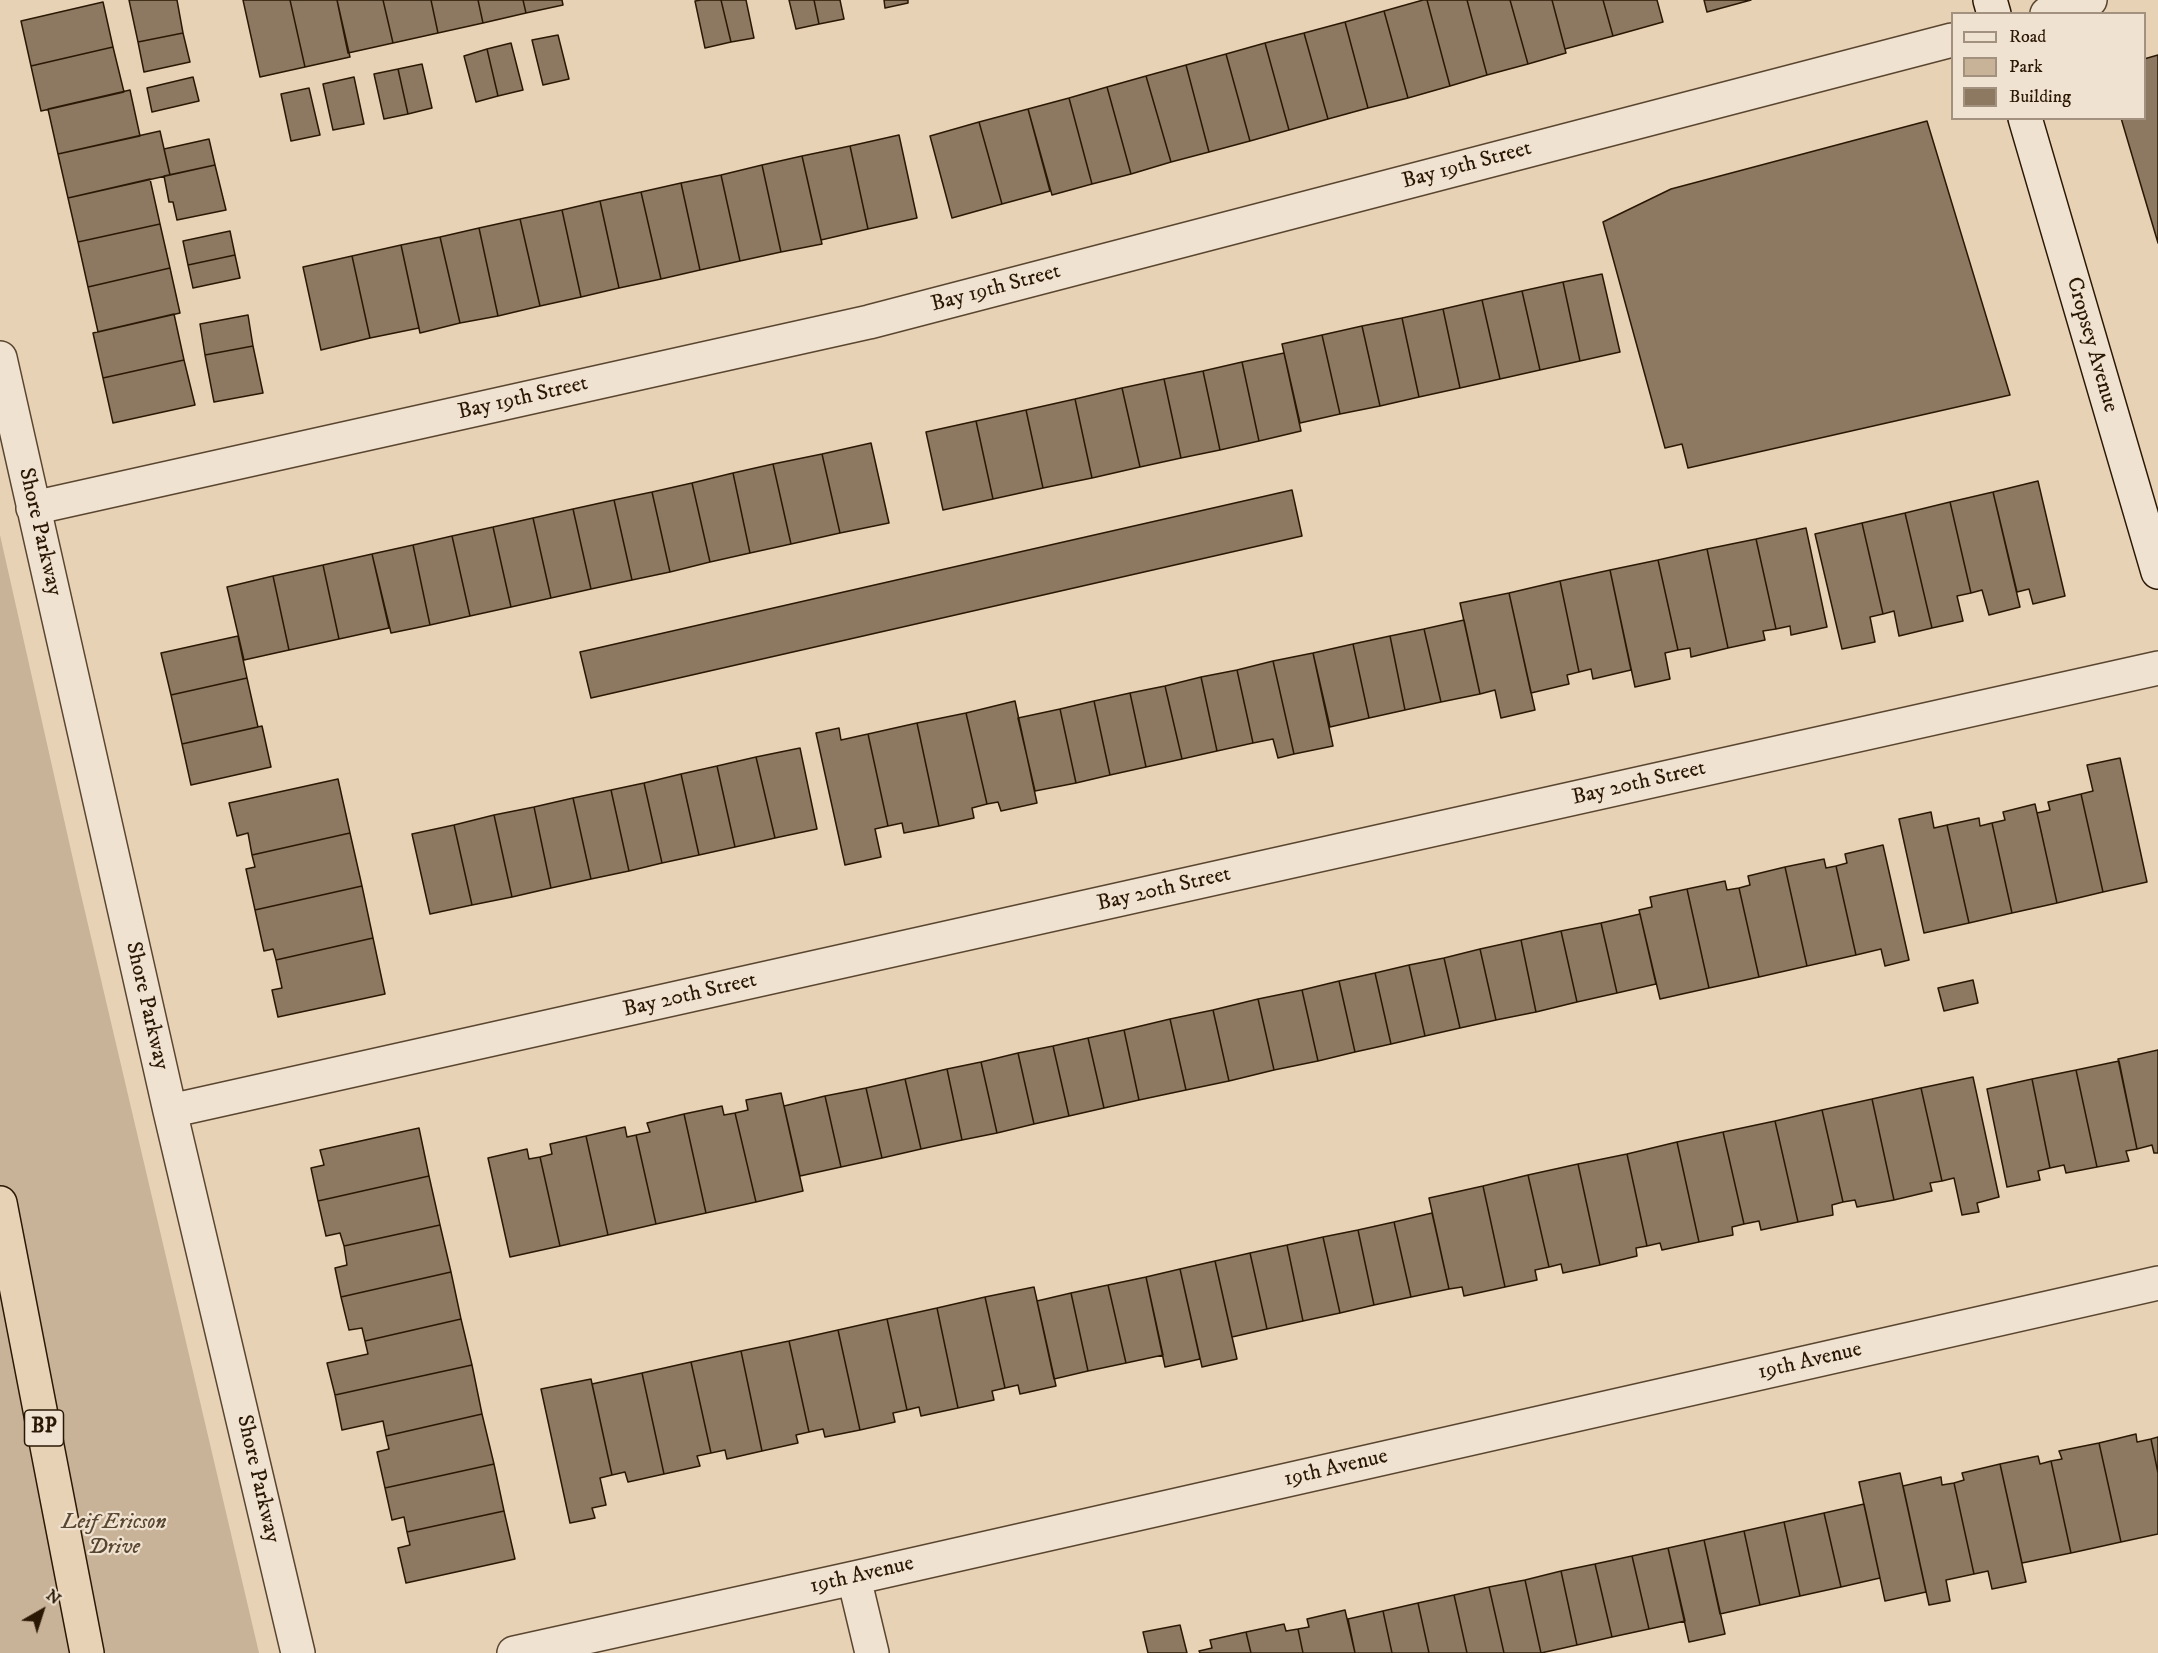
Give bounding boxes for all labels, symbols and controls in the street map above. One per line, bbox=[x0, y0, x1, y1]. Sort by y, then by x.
legend bbox=[1951, 12, 2146, 120]
text: Road bbox=[2009, 26, 2046, 48]
text: Park bbox=[2009, 56, 2043, 78]
text: Building bbox=[2009, 86, 2071, 108]
street label: Bay 19th Street bbox=[1400, 136, 1534, 196]
street label: Bay 19th Street bbox=[929, 259, 1063, 319]
street label: Cropsey Avenue bbox=[2059, 274, 2123, 416]
street label: Bay 19th Street bbox=[455, 371, 591, 427]
street label: Shore Parkway bbox=[11, 465, 67, 599]
street label: Bay 20th Street bbox=[1570, 756, 1708, 812]
street label: Bay 20th Street bbox=[1095, 862, 1233, 918]
street label: Shore Parkway bbox=[118, 939, 174, 1073]
street label: Bay 20th Street bbox=[621, 968, 759, 1024]
street label: 19th Avenue bbox=[1756, 1337, 1864, 1387]
road number: BP bbox=[24, 1410, 63, 1446]
street label: Shore Parkway bbox=[229, 1412, 285, 1546]
street label: 19th Avenue bbox=[1282, 1444, 1390, 1494]
park label: Leif Ericson Drive bbox=[62, 1510, 166, 1562]
street label: 19th Avenue bbox=[808, 1551, 916, 1601]
north arrow bbox=[12, 1581, 72, 1641]
text: N bbox=[42, 1585, 65, 1609]

